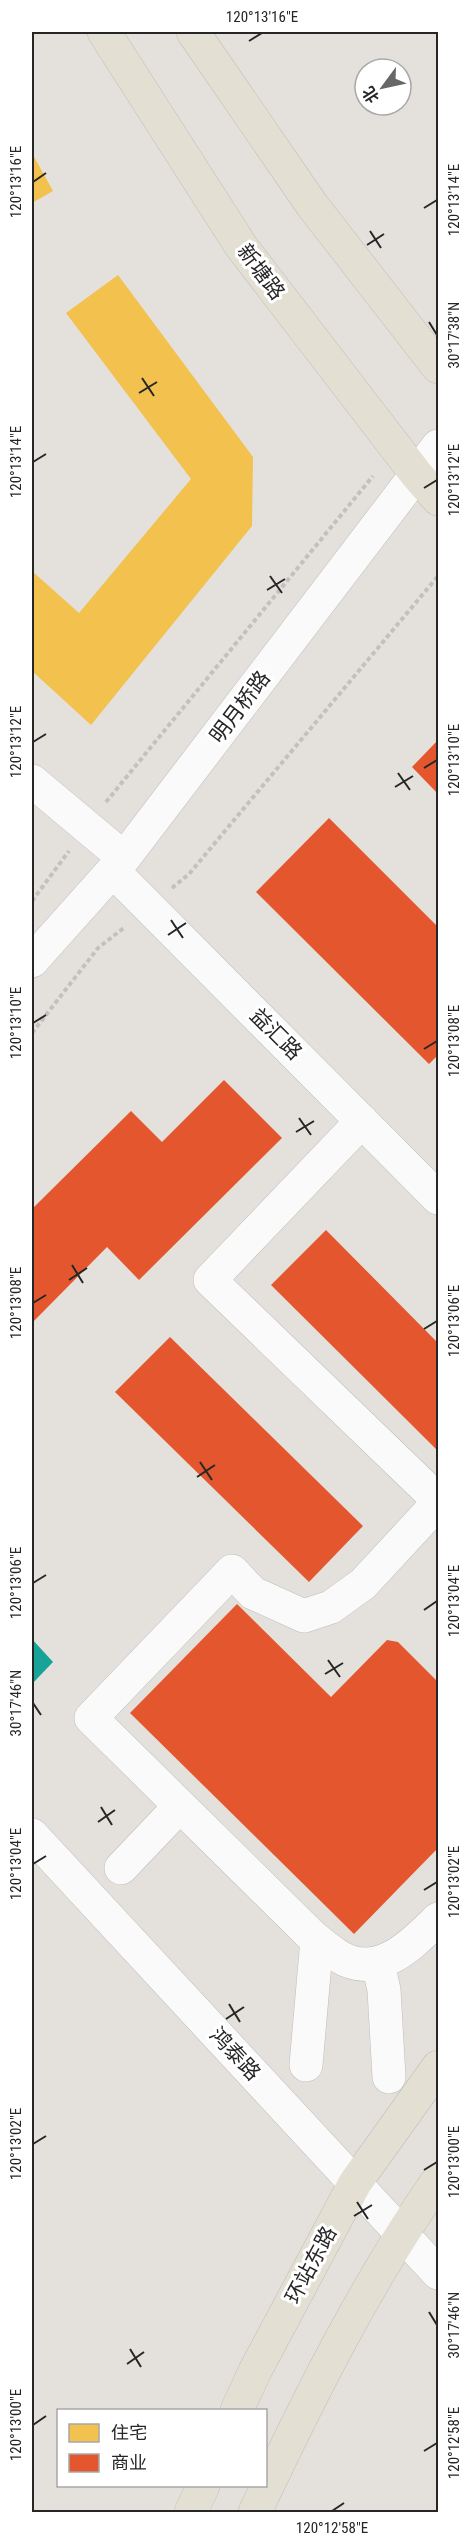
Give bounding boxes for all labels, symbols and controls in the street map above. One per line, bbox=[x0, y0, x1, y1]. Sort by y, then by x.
text: 120°13'16"E bbox=[226, 8, 298, 26]
north arrow bbox=[353, 57, 413, 117]
text: 北 bbox=[359, 83, 383, 107]
text: 120°13'16"E bbox=[7, 146, 25, 218]
text: 120°13'14"E bbox=[445, 164, 463, 236]
street label: 新塘路 bbox=[232, 240, 290, 304]
text: 30°17'38"N bbox=[445, 302, 463, 368]
text: 120°13'14"E bbox=[7, 426, 25, 498]
text: 120°13'12"E bbox=[445, 444, 463, 516]
street label: 明月桥路 bbox=[205, 666, 275, 748]
text: 120°13'12"E bbox=[7, 706, 25, 778]
text: 120°13'10"E bbox=[445, 724, 463, 796]
text: 120°13'10"E bbox=[7, 987, 25, 1059]
street label: 益汇路 bbox=[245, 1003, 307, 1065]
text: 120°13'08"E bbox=[445, 1005, 463, 1077]
text: 120°13'08"E bbox=[7, 1267, 25, 1339]
text: 120°13'06"E bbox=[445, 1285, 463, 1357]
text: 120°13'06"E bbox=[7, 1547, 25, 1619]
text: 120°13'04"E bbox=[445, 1565, 463, 1637]
text: 30°17'46"N bbox=[7, 1670, 25, 1736]
text: 120°13'04"E bbox=[7, 1828, 25, 1900]
text: 120°13'02"E bbox=[445, 1846, 463, 1918]
street label: 鸿泰路 bbox=[205, 2023, 265, 2085]
text: 120°13'02"E bbox=[7, 2108, 25, 2180]
text: 120°13'00"E bbox=[445, 2126, 463, 2198]
street label: 环站东路 bbox=[281, 2222, 341, 2308]
text: 30°17'46"N bbox=[445, 2292, 463, 2358]
text: 120°13'00"E bbox=[7, 2389, 25, 2461]
text: 120°12'58"E bbox=[445, 2407, 463, 2479]
legend bbox=[57, 2409, 267, 2487]
text: 住宅 bbox=[111, 2422, 147, 2443]
text: 商业 bbox=[111, 2452, 147, 2473]
text: 120°12'58"E bbox=[296, 2519, 368, 2537]

